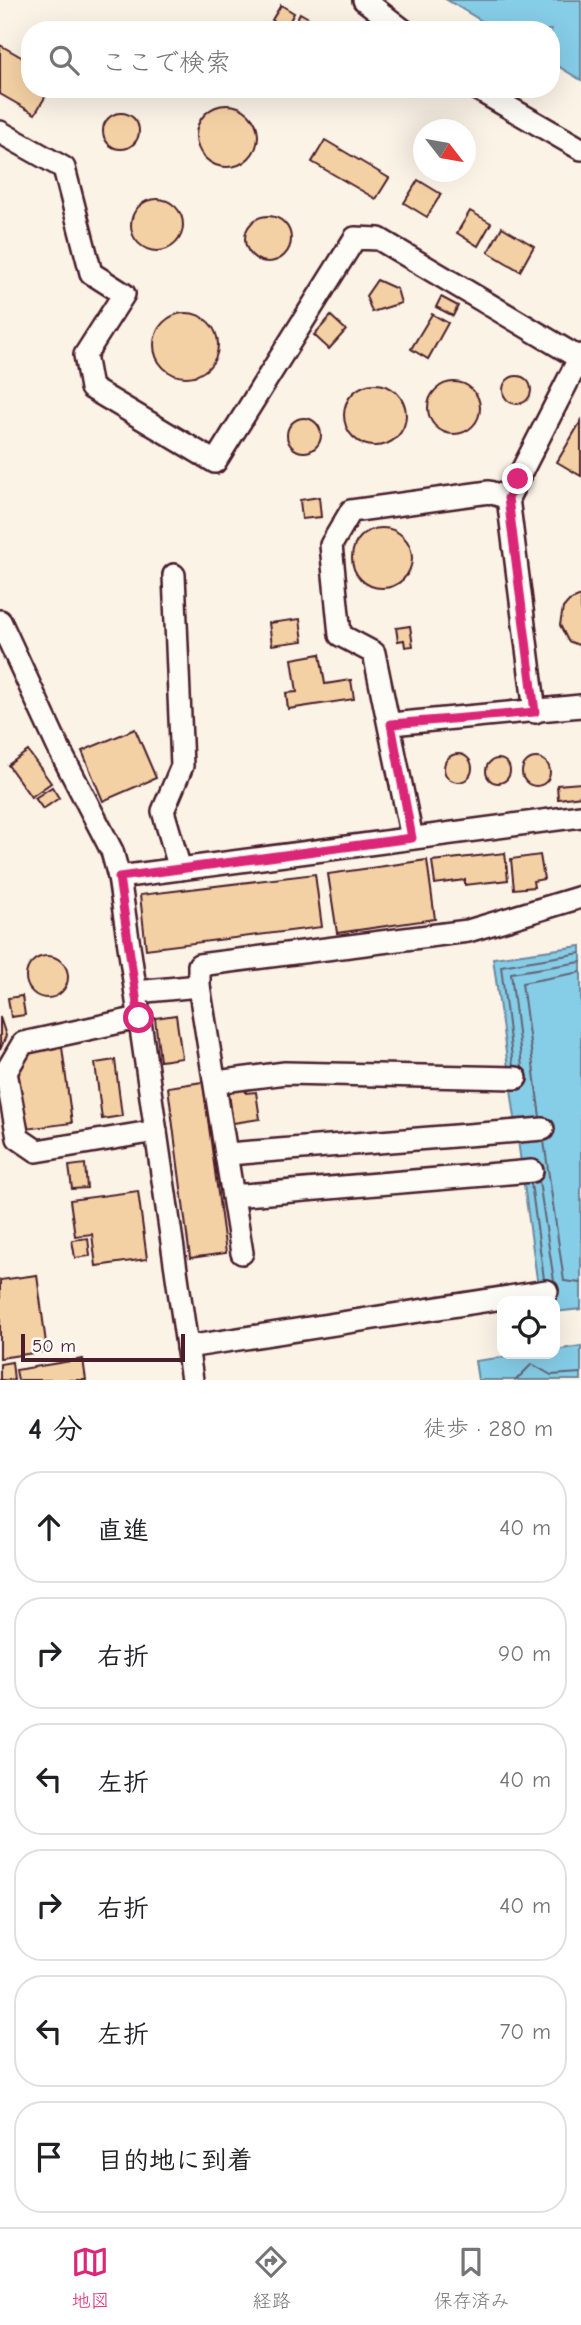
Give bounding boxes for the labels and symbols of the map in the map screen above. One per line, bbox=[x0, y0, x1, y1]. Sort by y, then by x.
north arrow bbox=[413, 119, 476, 182]
route end bbox=[502, 463, 533, 494]
route start bbox=[123, 1002, 154, 1033]
scale bar bbox=[21, 1331, 186, 1363]

